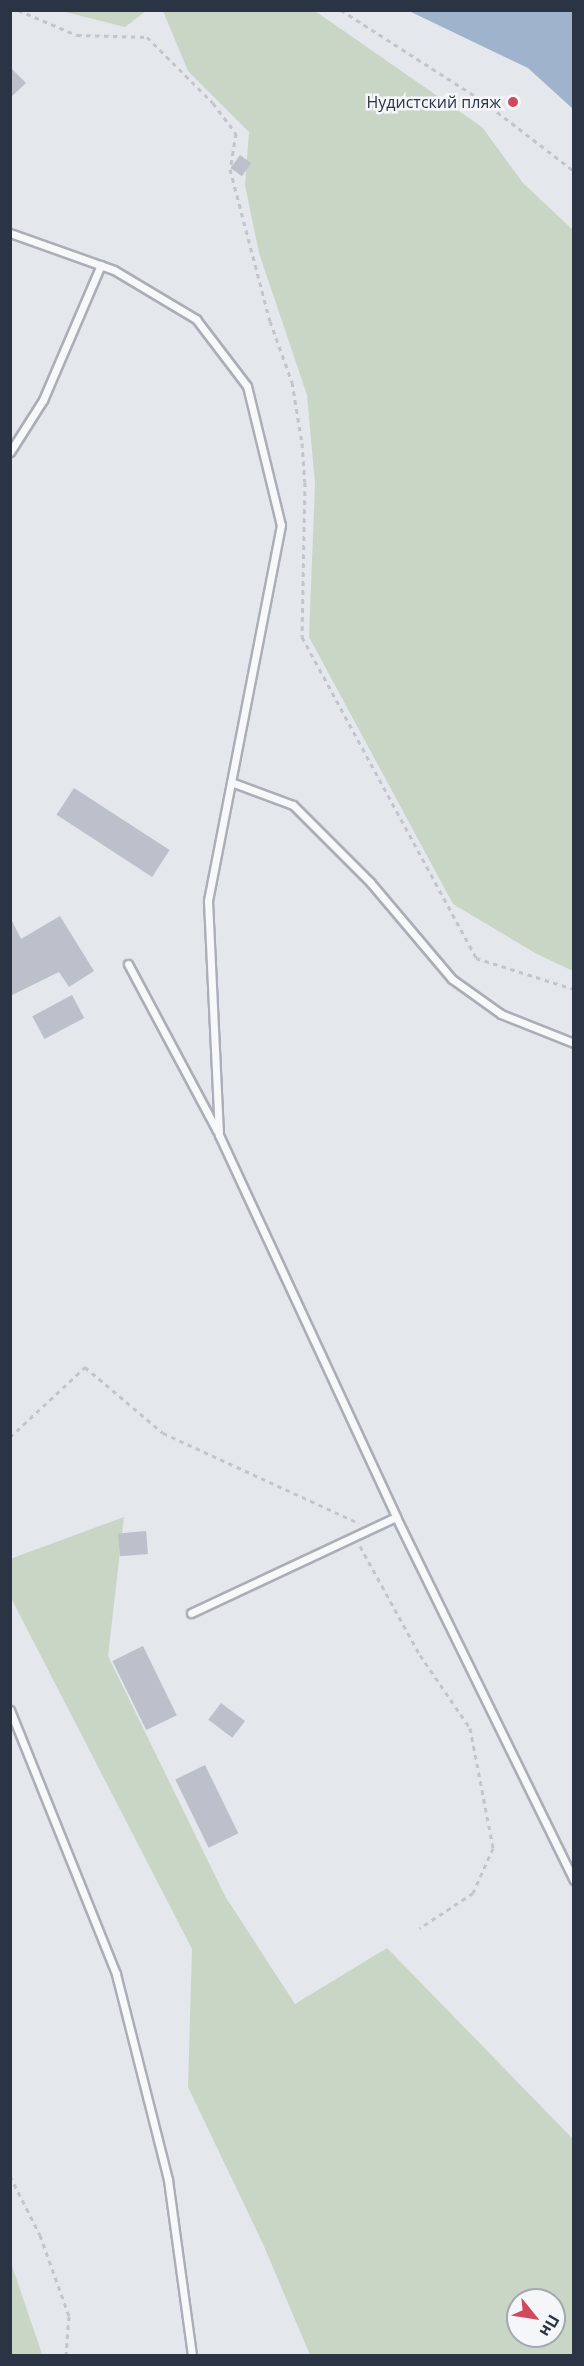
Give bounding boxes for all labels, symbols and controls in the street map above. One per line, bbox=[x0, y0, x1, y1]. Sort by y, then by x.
place label: Нудистский пляж bbox=[366, 92, 501, 112]
marker: Нудистский пляж bbox=[506, 95, 520, 109]
north arrow bbox=[506, 2288, 566, 2348]
text: Пн bbox=[535, 2311, 565, 2341]

